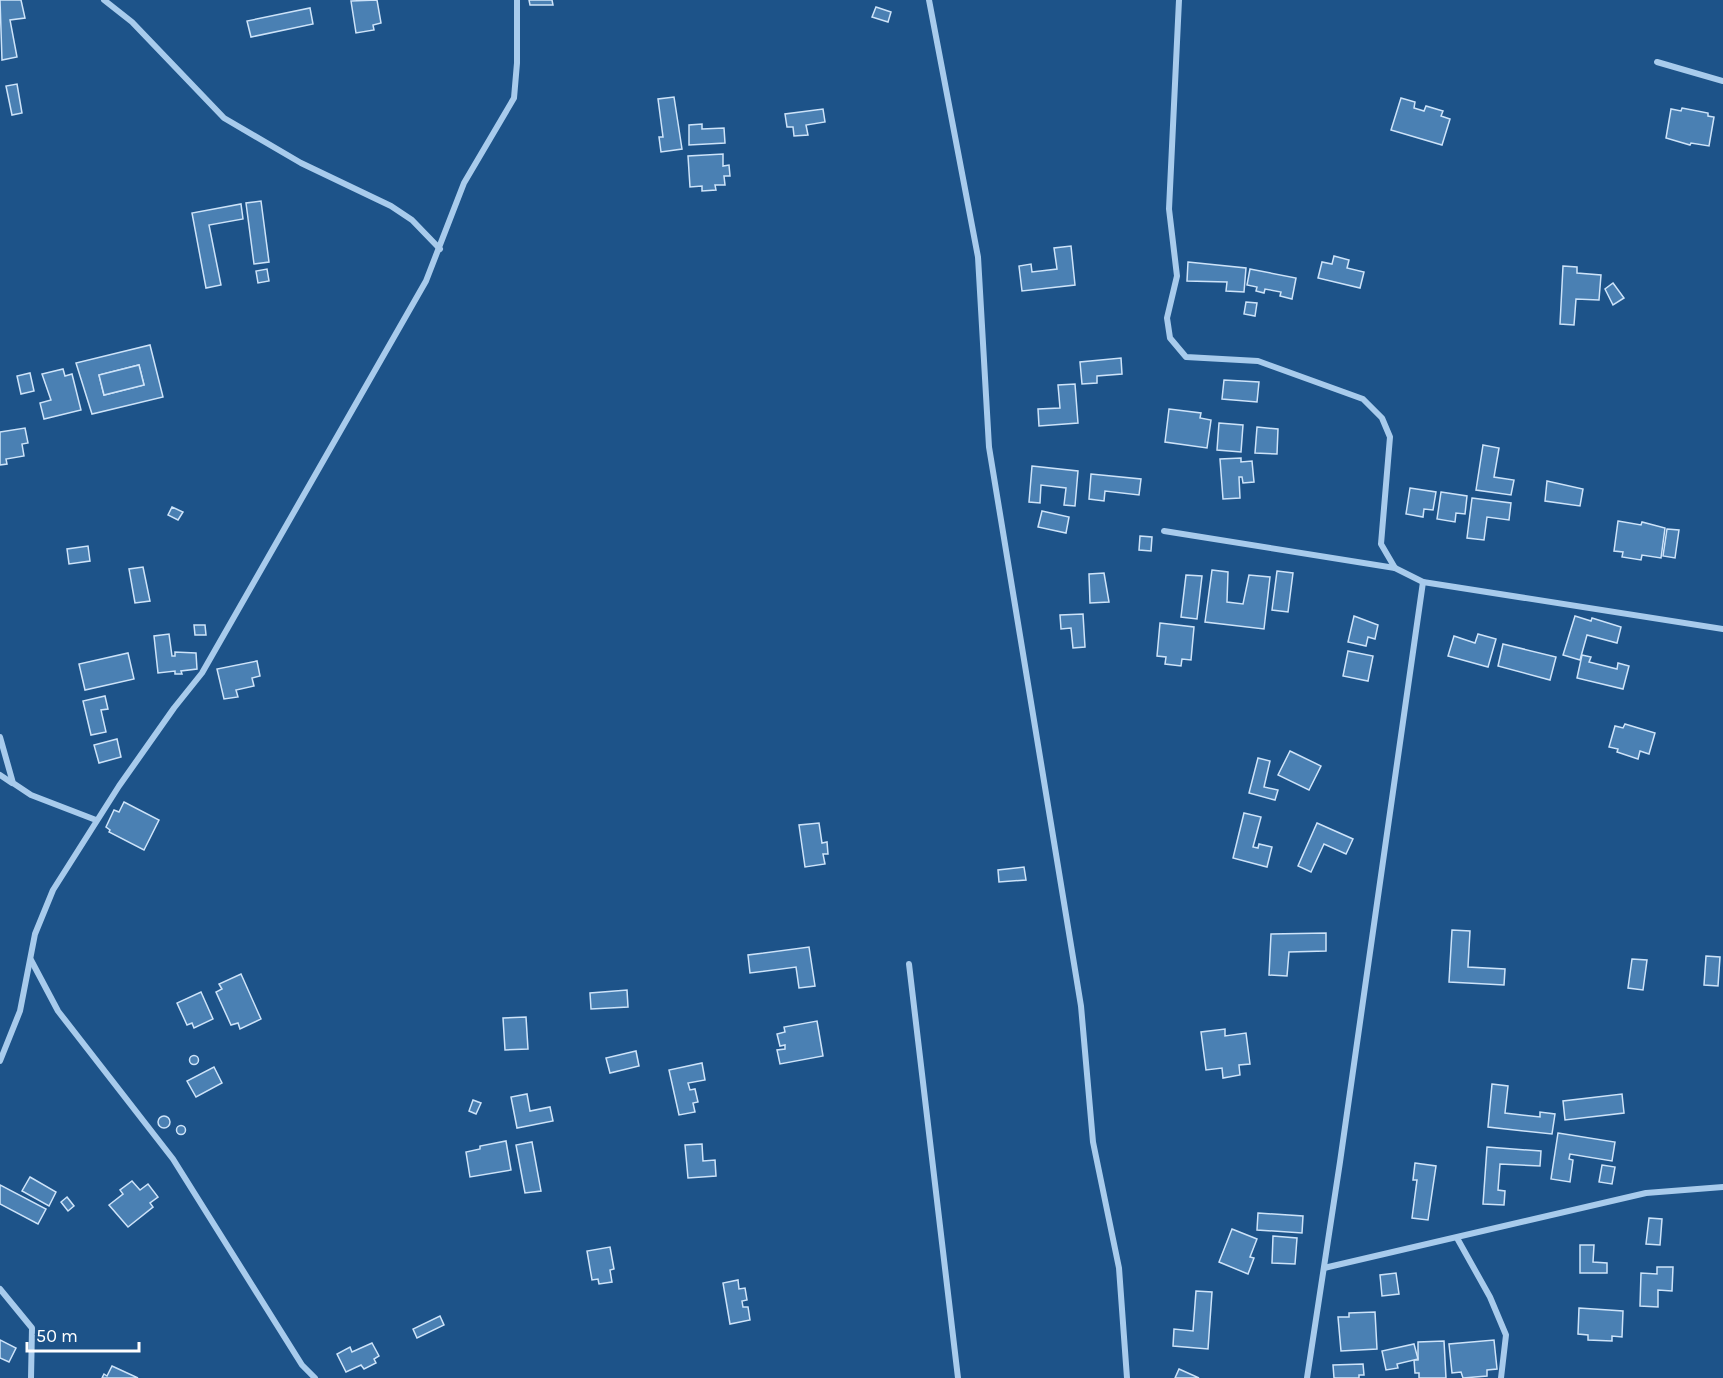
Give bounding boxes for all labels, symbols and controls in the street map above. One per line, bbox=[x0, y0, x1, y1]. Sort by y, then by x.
scale bar bbox=[27, 1315, 140, 1353]
text: 50 m bbox=[36, 1325, 78, 1347]

